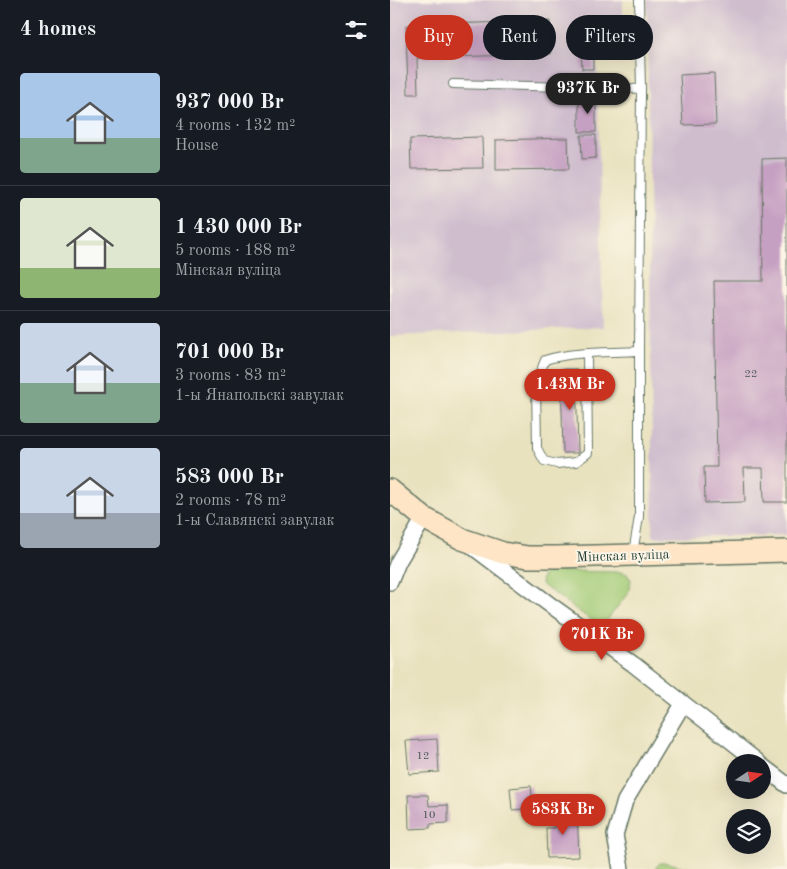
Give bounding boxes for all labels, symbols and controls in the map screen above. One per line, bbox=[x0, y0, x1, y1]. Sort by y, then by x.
chip: Buy bbox=[405, 15, 473, 60]
chip: Rent bbox=[483, 15, 556, 60]
chip: Filters bbox=[566, 15, 653, 60]
icon: filters bbox=[342, 16, 370, 44]
text: 4 homes bbox=[20, 19, 96, 40]
pin: 937K Br bbox=[542, 72, 634, 115]
text: 937K Br bbox=[557, 81, 619, 97]
text: 937 000 Br bbox=[175, 92, 284, 113]
icon: home bbox=[60, 93, 120, 153]
text: 4 rooms · 132 m² bbox=[175, 118, 295, 134]
text: House bbox=[175, 138, 218, 154]
text: 1 430 000 Br bbox=[175, 217, 302, 238]
icon: home bbox=[60, 218, 120, 278]
text: 5 rooms · 188 m² bbox=[175, 243, 295, 259]
text: Мінская вуліца bbox=[175, 263, 282, 279]
text: 701 000 Br bbox=[175, 342, 284, 363]
icon: home bbox=[60, 343, 120, 403]
text: 3 rooms · 83 m² bbox=[175, 368, 286, 384]
pin: 1.43M Br bbox=[518, 368, 622, 411]
house number: 22 bbox=[745, 369, 757, 380]
text: 1.43M Br bbox=[535, 377, 605, 393]
text: 1-ы Янапольскі завулак bbox=[175, 388, 344, 404]
text: 583 000 Br bbox=[175, 467, 284, 488]
icon: home bbox=[60, 468, 120, 528]
text: 2 rooms · 78 m² bbox=[175, 493, 286, 509]
text: 1-ы Славянскі завулак bbox=[175, 513, 335, 529]
street label: Мінская вуліца bbox=[576, 547, 670, 565]
pin: 701K Br bbox=[556, 618, 648, 661]
text: 701K Br bbox=[571, 627, 633, 643]
house number: 12 bbox=[417, 751, 429, 762]
north arrow bbox=[726, 754, 771, 799]
map controls bbox=[726, 754, 771, 854]
pin: 583K Br bbox=[517, 794, 609, 836]
text: 583K Br bbox=[532, 802, 594, 818]
button: layers bbox=[726, 809, 771, 854]
house number: 10 bbox=[423, 810, 435, 821]

